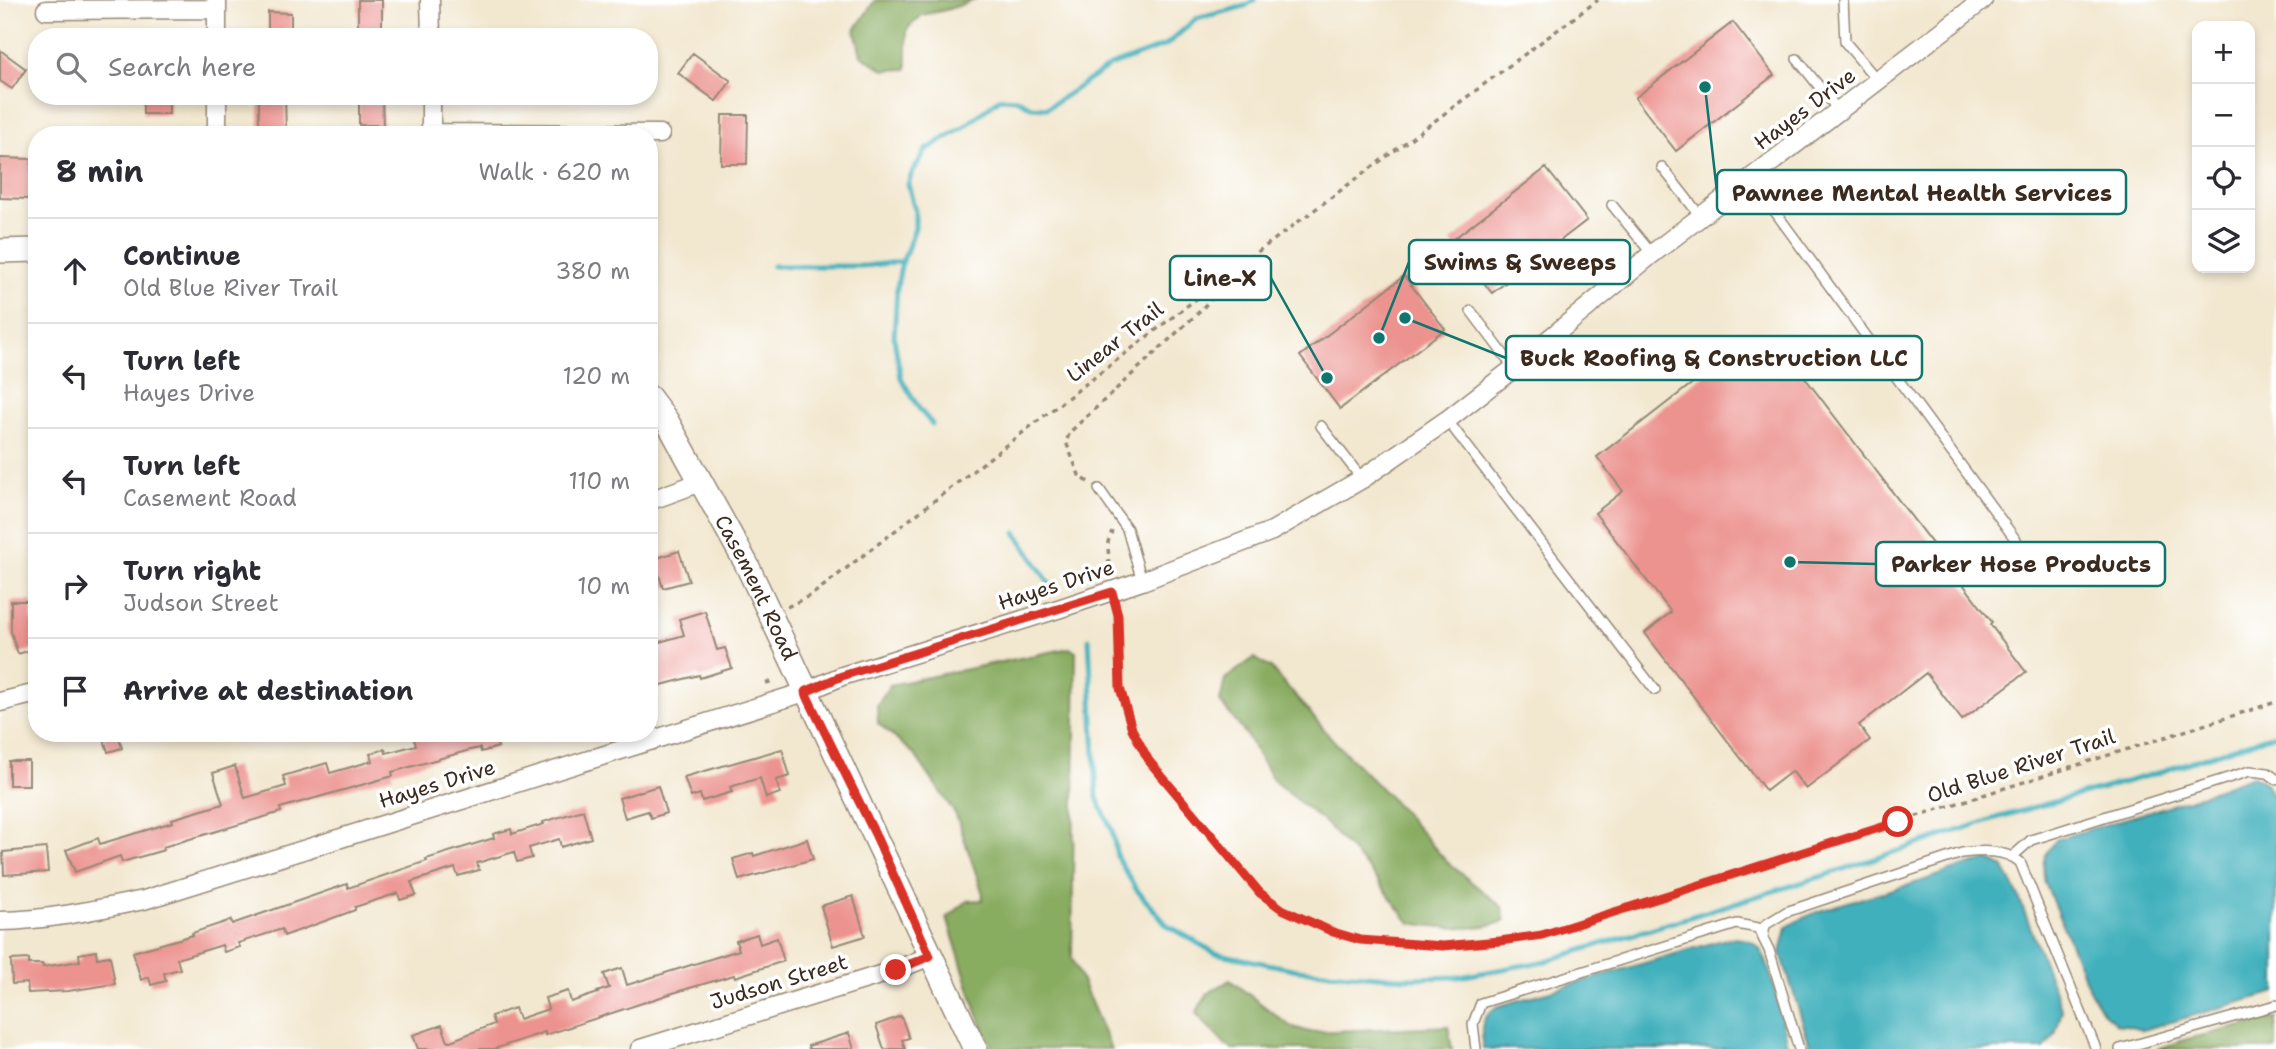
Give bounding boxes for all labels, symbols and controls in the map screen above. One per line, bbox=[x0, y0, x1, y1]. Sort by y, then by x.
map controls bbox=[2192, 21, 2255, 273]
button: + bbox=[2192, 21, 2255, 84]
search box bbox=[28, 28, 658, 105]
icon: search bbox=[52, 48, 90, 86]
text: Search here bbox=[108, 49, 257, 84]
street label: Hayes Drive bbox=[1748, 62, 1862, 156]
button: − bbox=[2192, 84, 2255, 147]
button: locate bbox=[2192, 147, 2255, 210]
text: 8 min bbox=[56, 151, 143, 192]
text: Walk · 620 m bbox=[478, 157, 630, 187]
callout: Pawnee Mental Health Services bbox=[1717, 170, 2126, 214]
text: Pawnee Mental Health Services bbox=[1732, 178, 2112, 208]
button: layers bbox=[2192, 210, 2255, 273]
text: Continue bbox=[123, 238, 241, 273]
callout: Swims & Sweeps bbox=[1409, 240, 1630, 284]
text: Swims & Sweeps bbox=[1424, 247, 1616, 277]
icon: ahead bbox=[56, 252, 94, 290]
text: 380 m bbox=[555, 256, 630, 286]
callout: Line-X bbox=[1170, 256, 1271, 300]
text: Line-X bbox=[1184, 263, 1256, 293]
text: Old Blue River Trail bbox=[123, 273, 338, 303]
street label: Linear Trail bbox=[1061, 295, 1170, 389]
callout: Buck Roofing & Construction LLC bbox=[1506, 336, 1922, 380]
text: Turn left bbox=[123, 343, 240, 378]
text: Buck Roofing & Construction LLC bbox=[1520, 343, 1908, 373]
icon: left bbox=[56, 357, 94, 395]
text: 120 m bbox=[562, 361, 630, 391]
text: Hayes Drive bbox=[123, 378, 255, 408]
text: Turn left bbox=[123, 448, 240, 483]
icon: left bbox=[56, 462, 94, 500]
text: 110 m bbox=[568, 466, 630, 496]
text: Casement Road bbox=[123, 483, 297, 513]
street label: Casement Road bbox=[708, 510, 804, 665]
callout: Parker Hose Products bbox=[1876, 542, 2165, 586]
text: Parker Hose Products bbox=[1891, 549, 2151, 579]
text: Turn right bbox=[123, 553, 261, 588]
street label: Hayes Drive bbox=[994, 553, 1118, 617]
icon: right bbox=[56, 567, 94, 605]
text: 10 m bbox=[577, 571, 630, 601]
text: Judson Street bbox=[123, 588, 279, 618]
icon: arrive bbox=[56, 672, 94, 710]
text: Arrive at destination bbox=[123, 673, 413, 708]
street label: Old Blue River Trail bbox=[1923, 722, 2119, 810]
street label: Hayes Drive bbox=[375, 753, 499, 815]
route start bbox=[1882, 806, 1913, 837]
street label: Judson Street bbox=[707, 948, 851, 1016]
route end bbox=[880, 954, 911, 985]

